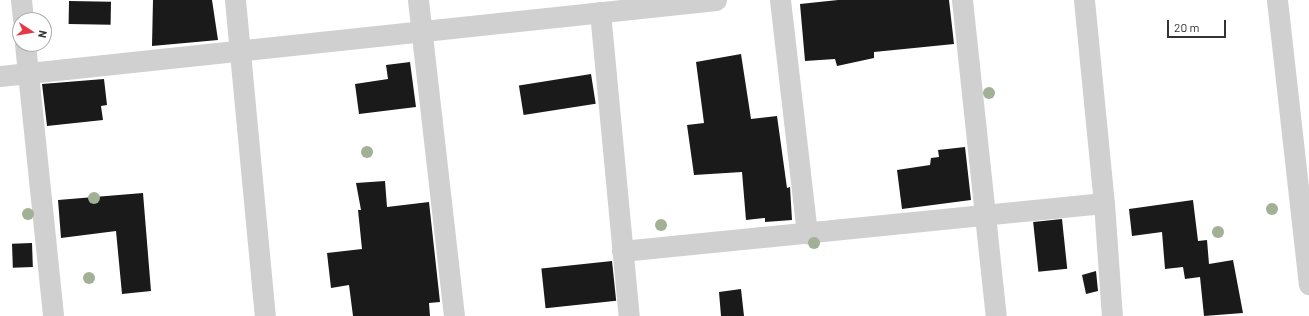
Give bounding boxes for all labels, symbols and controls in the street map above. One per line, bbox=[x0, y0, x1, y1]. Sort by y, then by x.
north arrow bbox=[12, 12, 52, 52]
scale bar bbox=[1169, 12, 1228, 38]
text: 20 m bbox=[1174, 20, 1200, 34]
text: N bbox=[36, 29, 50, 39]

